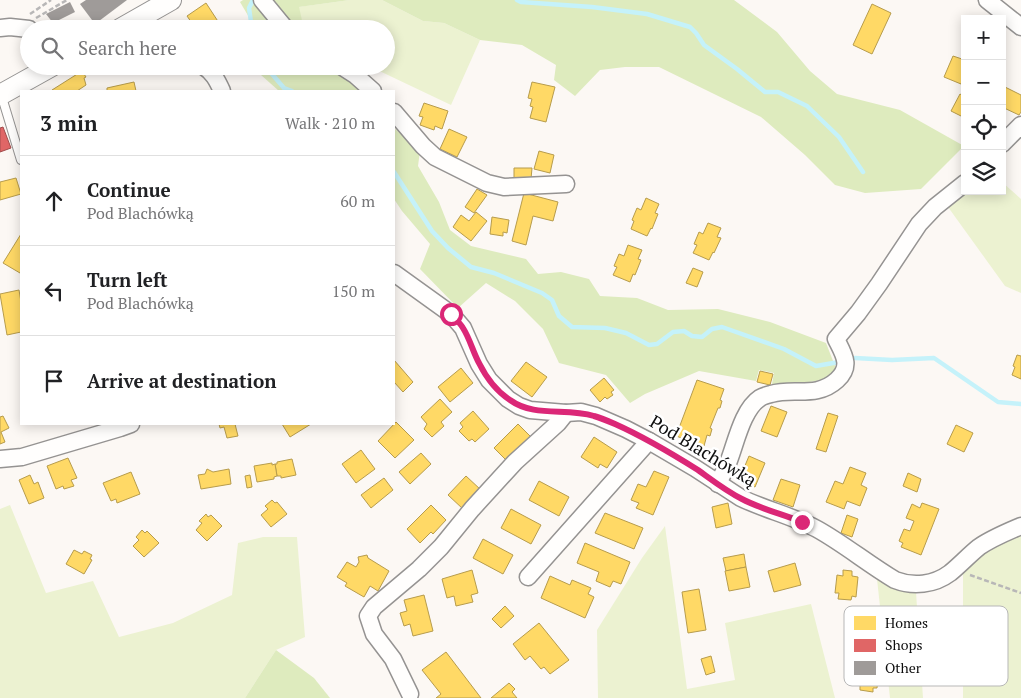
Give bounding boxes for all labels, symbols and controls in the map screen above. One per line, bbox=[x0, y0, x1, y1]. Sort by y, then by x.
map controls bbox=[961, 15, 1006, 195]
button: + bbox=[961, 15, 1006, 60]
search box bbox=[20, 20, 395, 75]
icon: search bbox=[38, 34, 66, 62]
text: Search here bbox=[78, 35, 177, 60]
button: − bbox=[961, 60, 1006, 105]
button: locate bbox=[961, 105, 1006, 150]
text: 3 min bbox=[40, 109, 97, 137]
text: Walk · 210 m bbox=[285, 112, 375, 134]
button: layers bbox=[961, 150, 1006, 195]
text: Continue bbox=[87, 177, 171, 202]
icon: ahead bbox=[40, 187, 68, 215]
text: 60 m bbox=[340, 190, 375, 212]
text: Pod Blachówką bbox=[87, 202, 194, 224]
text: Turn left bbox=[87, 267, 168, 292]
icon: left bbox=[40, 277, 68, 305]
text: 150 m bbox=[332, 280, 375, 302]
text: Pod Blachówką bbox=[87, 292, 194, 314]
route start bbox=[440, 303, 463, 326]
icon: arrive bbox=[40, 367, 68, 395]
text: Arrive at destination bbox=[87, 368, 276, 393]
street label: Pod Blachówką bbox=[646, 409, 761, 491]
route end bbox=[791, 511, 814, 534]
legend bbox=[844, 606, 1008, 686]
text: Homes bbox=[885, 613, 928, 632]
text: Shops bbox=[885, 635, 922, 654]
text: Other bbox=[885, 658, 922, 677]

